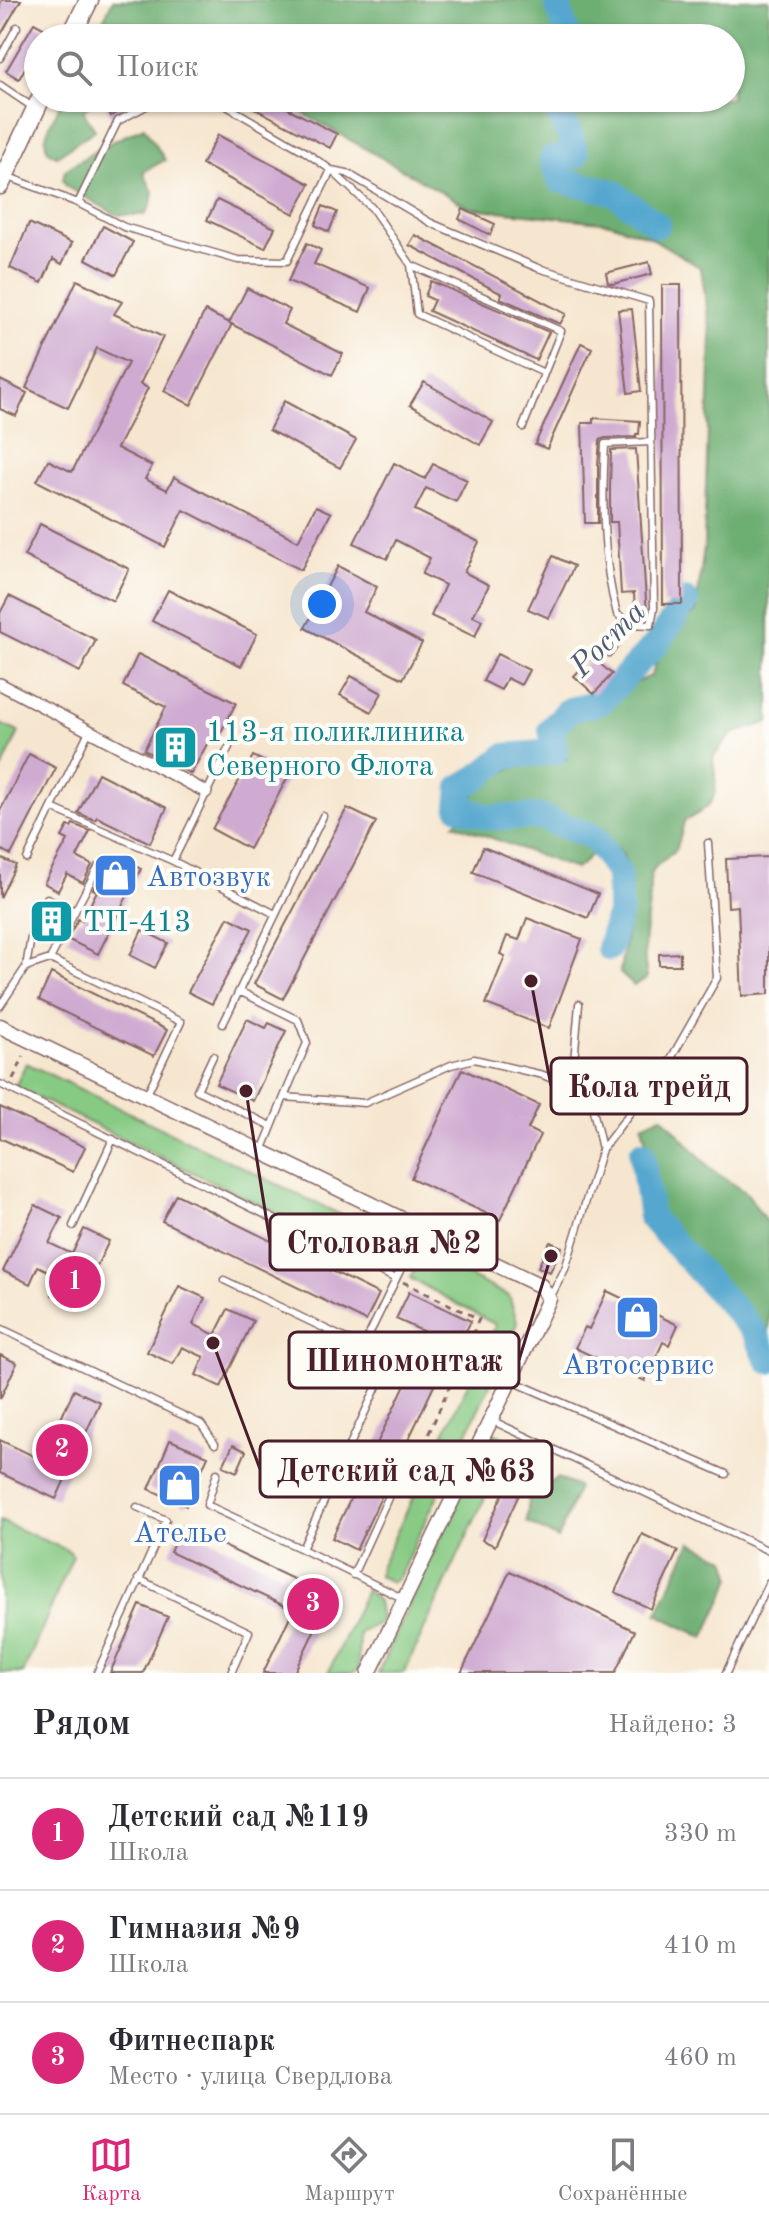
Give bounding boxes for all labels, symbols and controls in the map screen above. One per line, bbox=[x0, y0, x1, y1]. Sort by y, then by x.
search box bbox=[24, 24, 745, 112]
icon: search bbox=[52, 46, 96, 90]
text: Поиск bbox=[116, 53, 199, 83]
your location bbox=[302, 584, 342, 624]
water label: Роста bbox=[564, 596, 653, 685]
place label: 113-я поликлиника Северного Флота bbox=[206, 718, 465, 782]
building icon: 113-я поликлиника Северного Флота bbox=[151, 724, 199, 772]
shop icon: Автозвук bbox=[91, 852, 139, 900]
place label: Автозвук bbox=[146, 863, 271, 893]
building icon: ТП-413 bbox=[28, 897, 76, 945]
place label: ТП-413 bbox=[83, 908, 191, 938]
callout: Кола трейд bbox=[551, 1058, 747, 1114]
text: Кола трейд bbox=[567, 1073, 731, 1105]
callout: Столовая №2 bbox=[270, 1214, 497, 1270]
text: Столовая №2 bbox=[286, 1229, 482, 1261]
pin: 1 bbox=[49, 1252, 101, 1312]
shop icon: Автосервис bbox=[614, 1294, 662, 1342]
callout: Шиномонтаж bbox=[289, 1332, 519, 1388]
text: Шиномонтаж bbox=[305, 1347, 503, 1379]
place label: Автосервис bbox=[562, 1351, 714, 1381]
pin: 2 bbox=[36, 1420, 88, 1480]
callout: Детский сад №63 bbox=[260, 1441, 552, 1497]
text: Детский сад №63 bbox=[276, 1457, 536, 1489]
shop icon: Ателье bbox=[156, 1462, 204, 1510]
place label: Ателье bbox=[133, 1519, 227, 1549]
pin: 3 bbox=[287, 1574, 339, 1634]
text: Рядом bbox=[32, 1708, 131, 1742]
text: Найдено: 3 bbox=[608, 1712, 737, 1738]
text: Детский сад №119 bbox=[108, 1803, 369, 1833]
text: 1 bbox=[50, 1821, 66, 1847]
text: 330 m bbox=[664, 1821, 737, 1847]
text: Школа bbox=[108, 1840, 189, 1866]
text: Гимназия №9 bbox=[108, 1915, 300, 1945]
text: 2 bbox=[50, 1933, 66, 1959]
text: 410 m bbox=[664, 1933, 737, 1959]
text: Школа bbox=[108, 1952, 189, 1978]
text: Фитнеспарк bbox=[108, 2027, 275, 2057]
text: 3 bbox=[50, 2045, 66, 2071]
text: 460 m bbox=[664, 2045, 737, 2071]
text: Место · улица Свердлова bbox=[108, 2064, 393, 2090]
tab: Карта bbox=[82, 2133, 141, 2208]
tab: Маршрут bbox=[304, 2133, 395, 2208]
tab: Сохранённые bbox=[558, 2133, 687, 2208]

